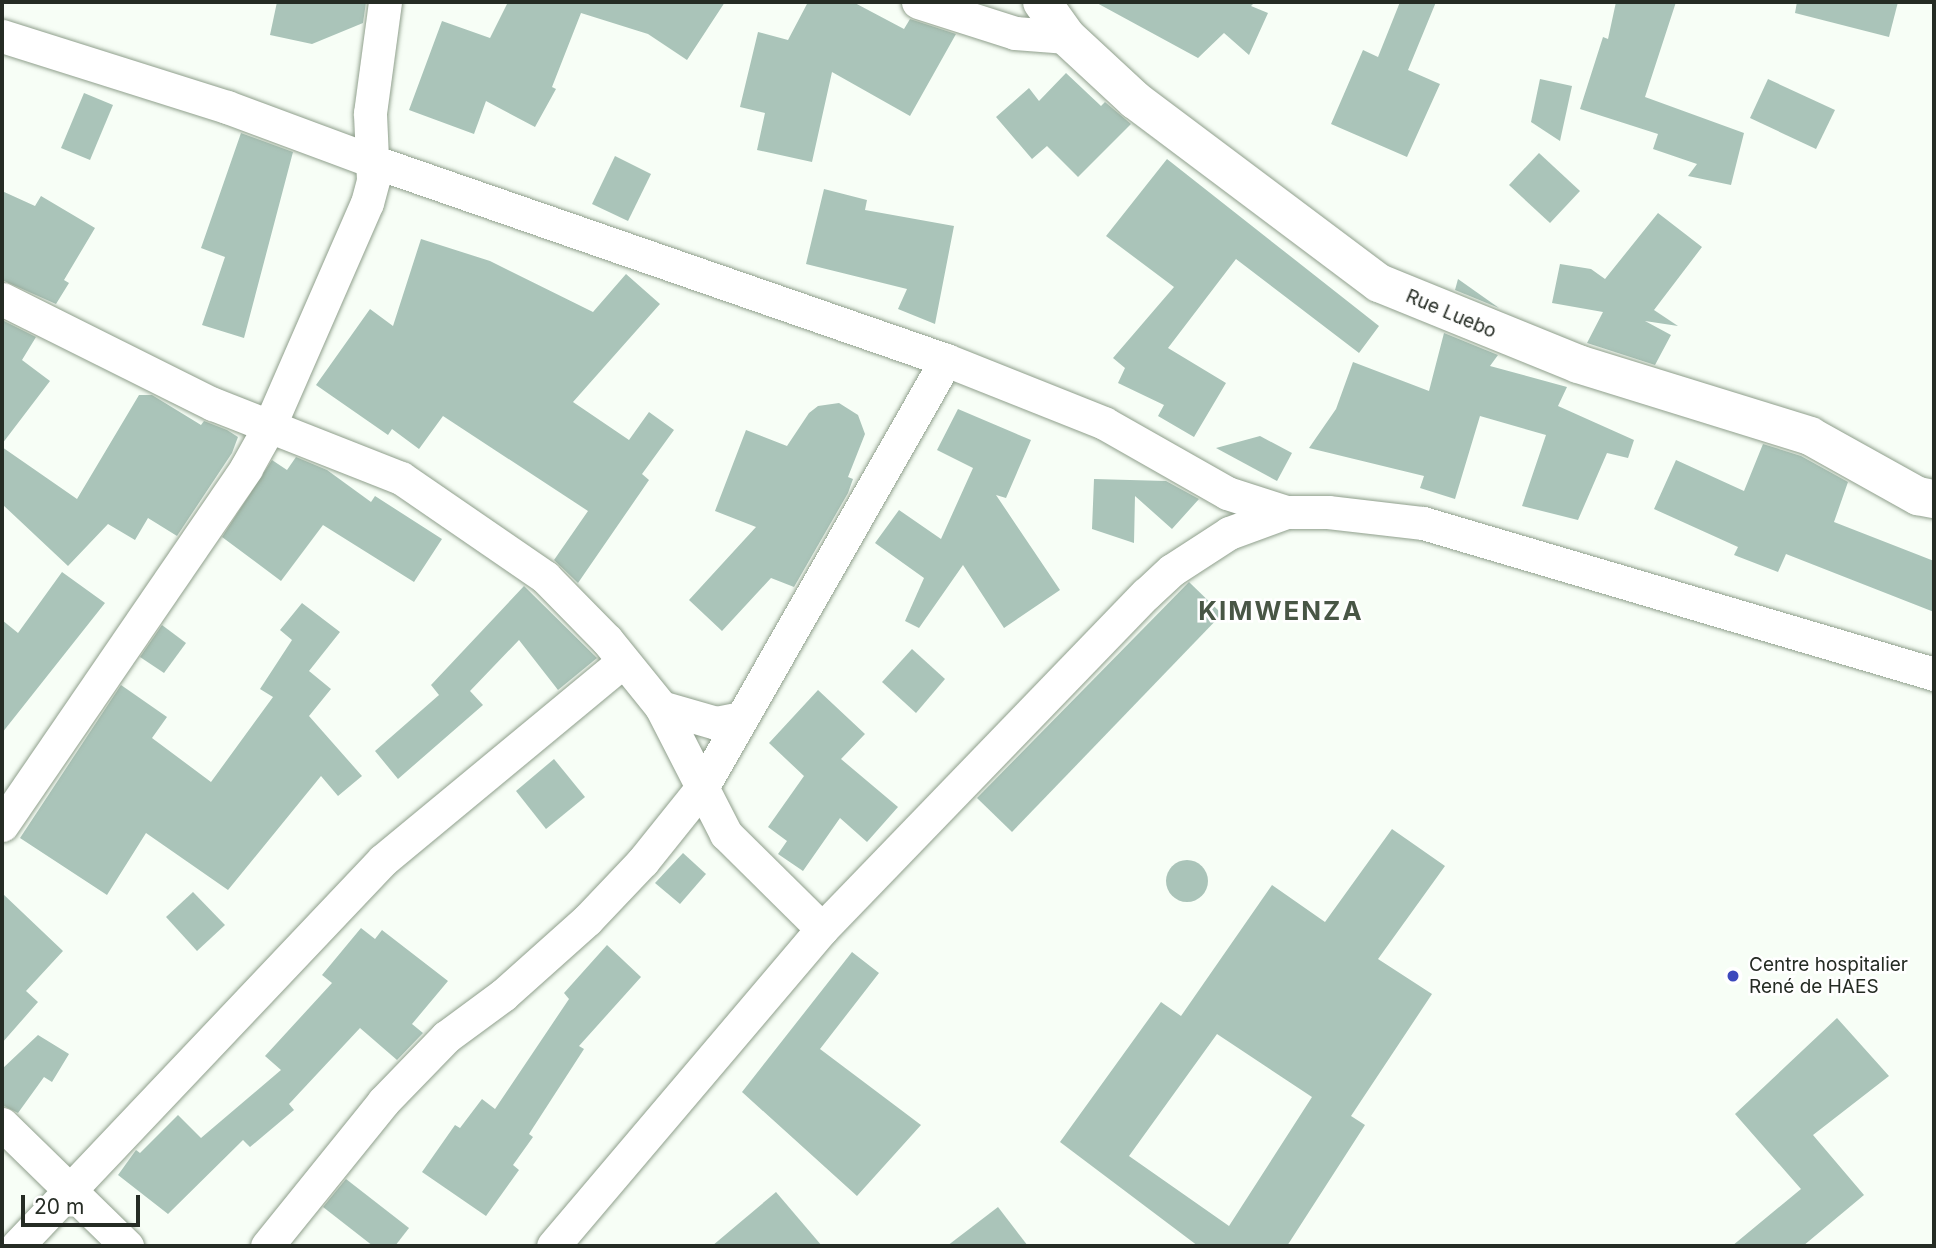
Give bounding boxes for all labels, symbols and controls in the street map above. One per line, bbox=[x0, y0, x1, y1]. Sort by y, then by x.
street label: Rue Luebo bbox=[1402, 285, 1500, 343]
district label: KIMWENZA bbox=[1199, 595, 1363, 627]
place label: Centre hospitalier René de HAES bbox=[1749, 954, 1908, 998]
marker: Centre hospitalier René de HAES bbox=[1723, 966, 1743, 986]
scale bar bbox=[24, 1182, 144, 1226]
text: 20 m bbox=[34, 1194, 84, 1219]

